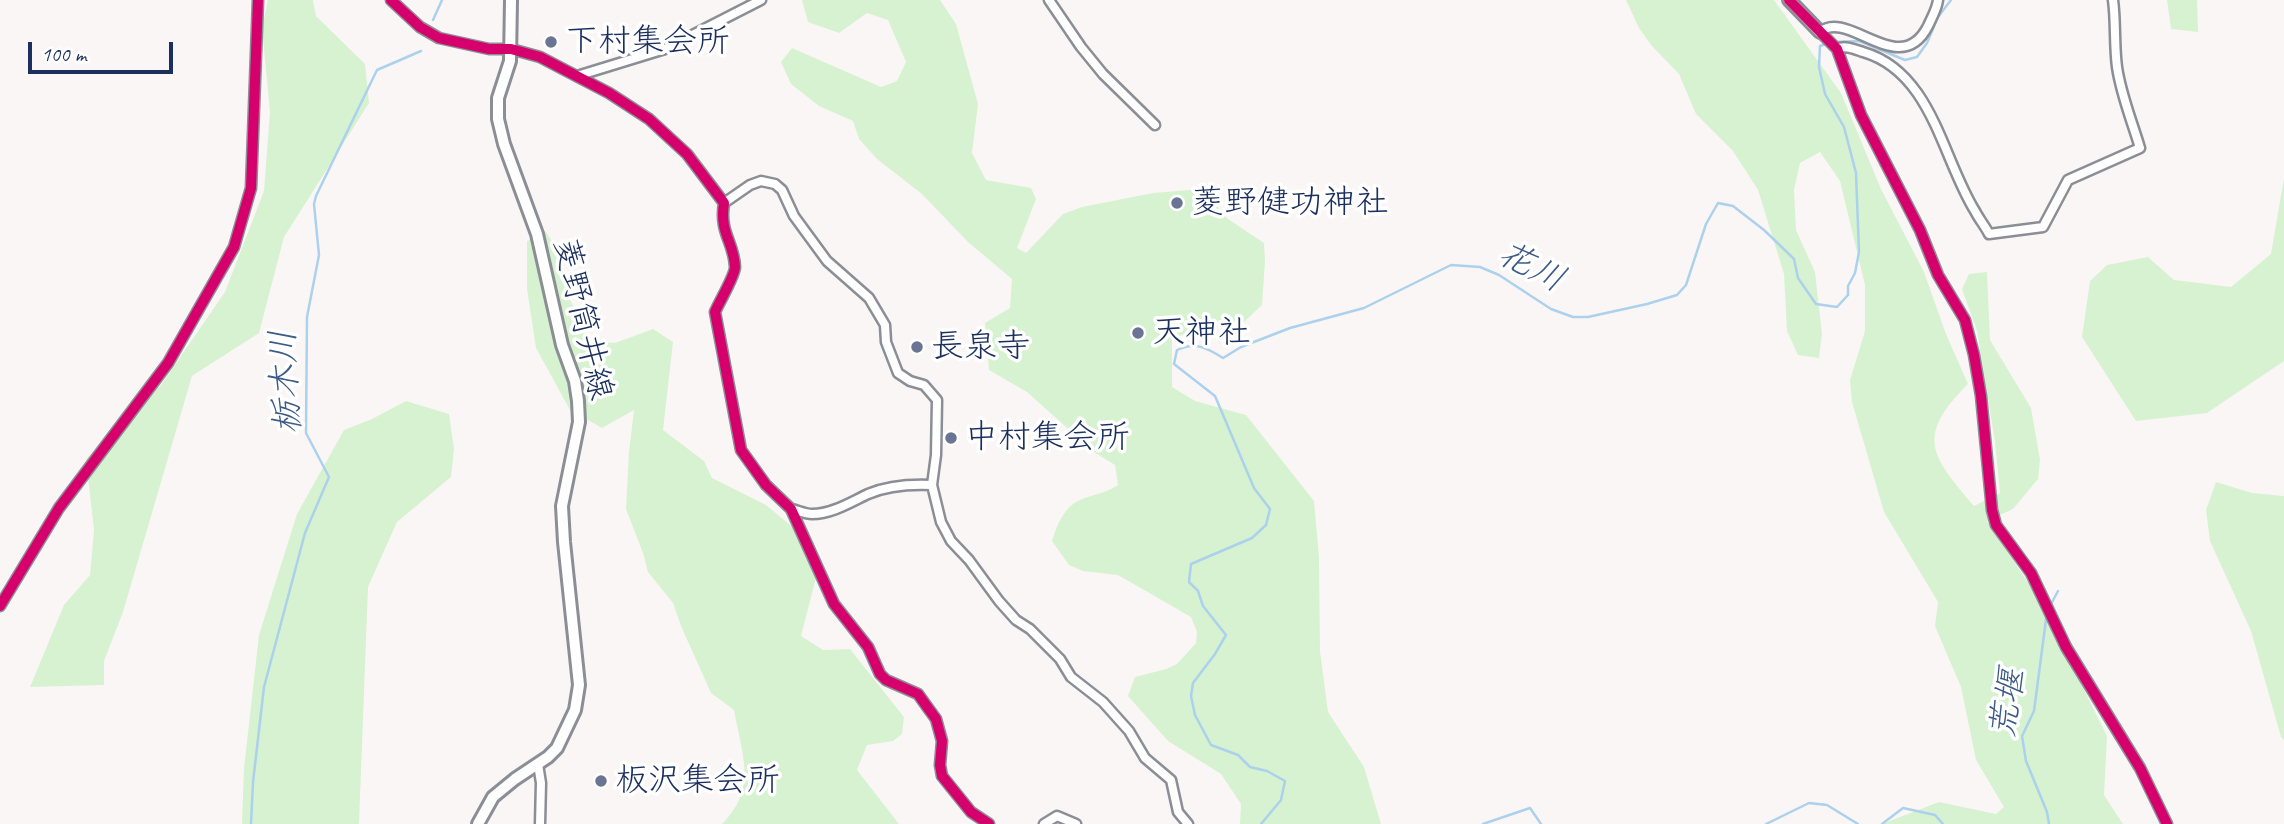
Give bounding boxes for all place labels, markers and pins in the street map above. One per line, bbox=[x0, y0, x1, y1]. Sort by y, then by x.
place label: 下村集会所 bbox=[565, 22, 730, 62]
marker: 下村集会所 bbox=[543, 34, 559, 50]
place label: 菱野健功神社 bbox=[1191, 183, 1389, 223]
marker: 菱野健功神社 bbox=[1169, 195, 1185, 211]
place label: 天神社 bbox=[1152, 313, 1251, 353]
marker: 天神社 bbox=[1130, 325, 1146, 341]
place label: 長泉寺 bbox=[931, 327, 1030, 367]
marker: 長泉寺 bbox=[909, 339, 925, 355]
place label: 中村集会所 bbox=[965, 418, 1130, 458]
marker: 中村集会所 bbox=[943, 430, 959, 446]
place label: 板沢集会所 bbox=[615, 761, 780, 801]
marker: 板沢集会所 bbox=[593, 773, 609, 789]

